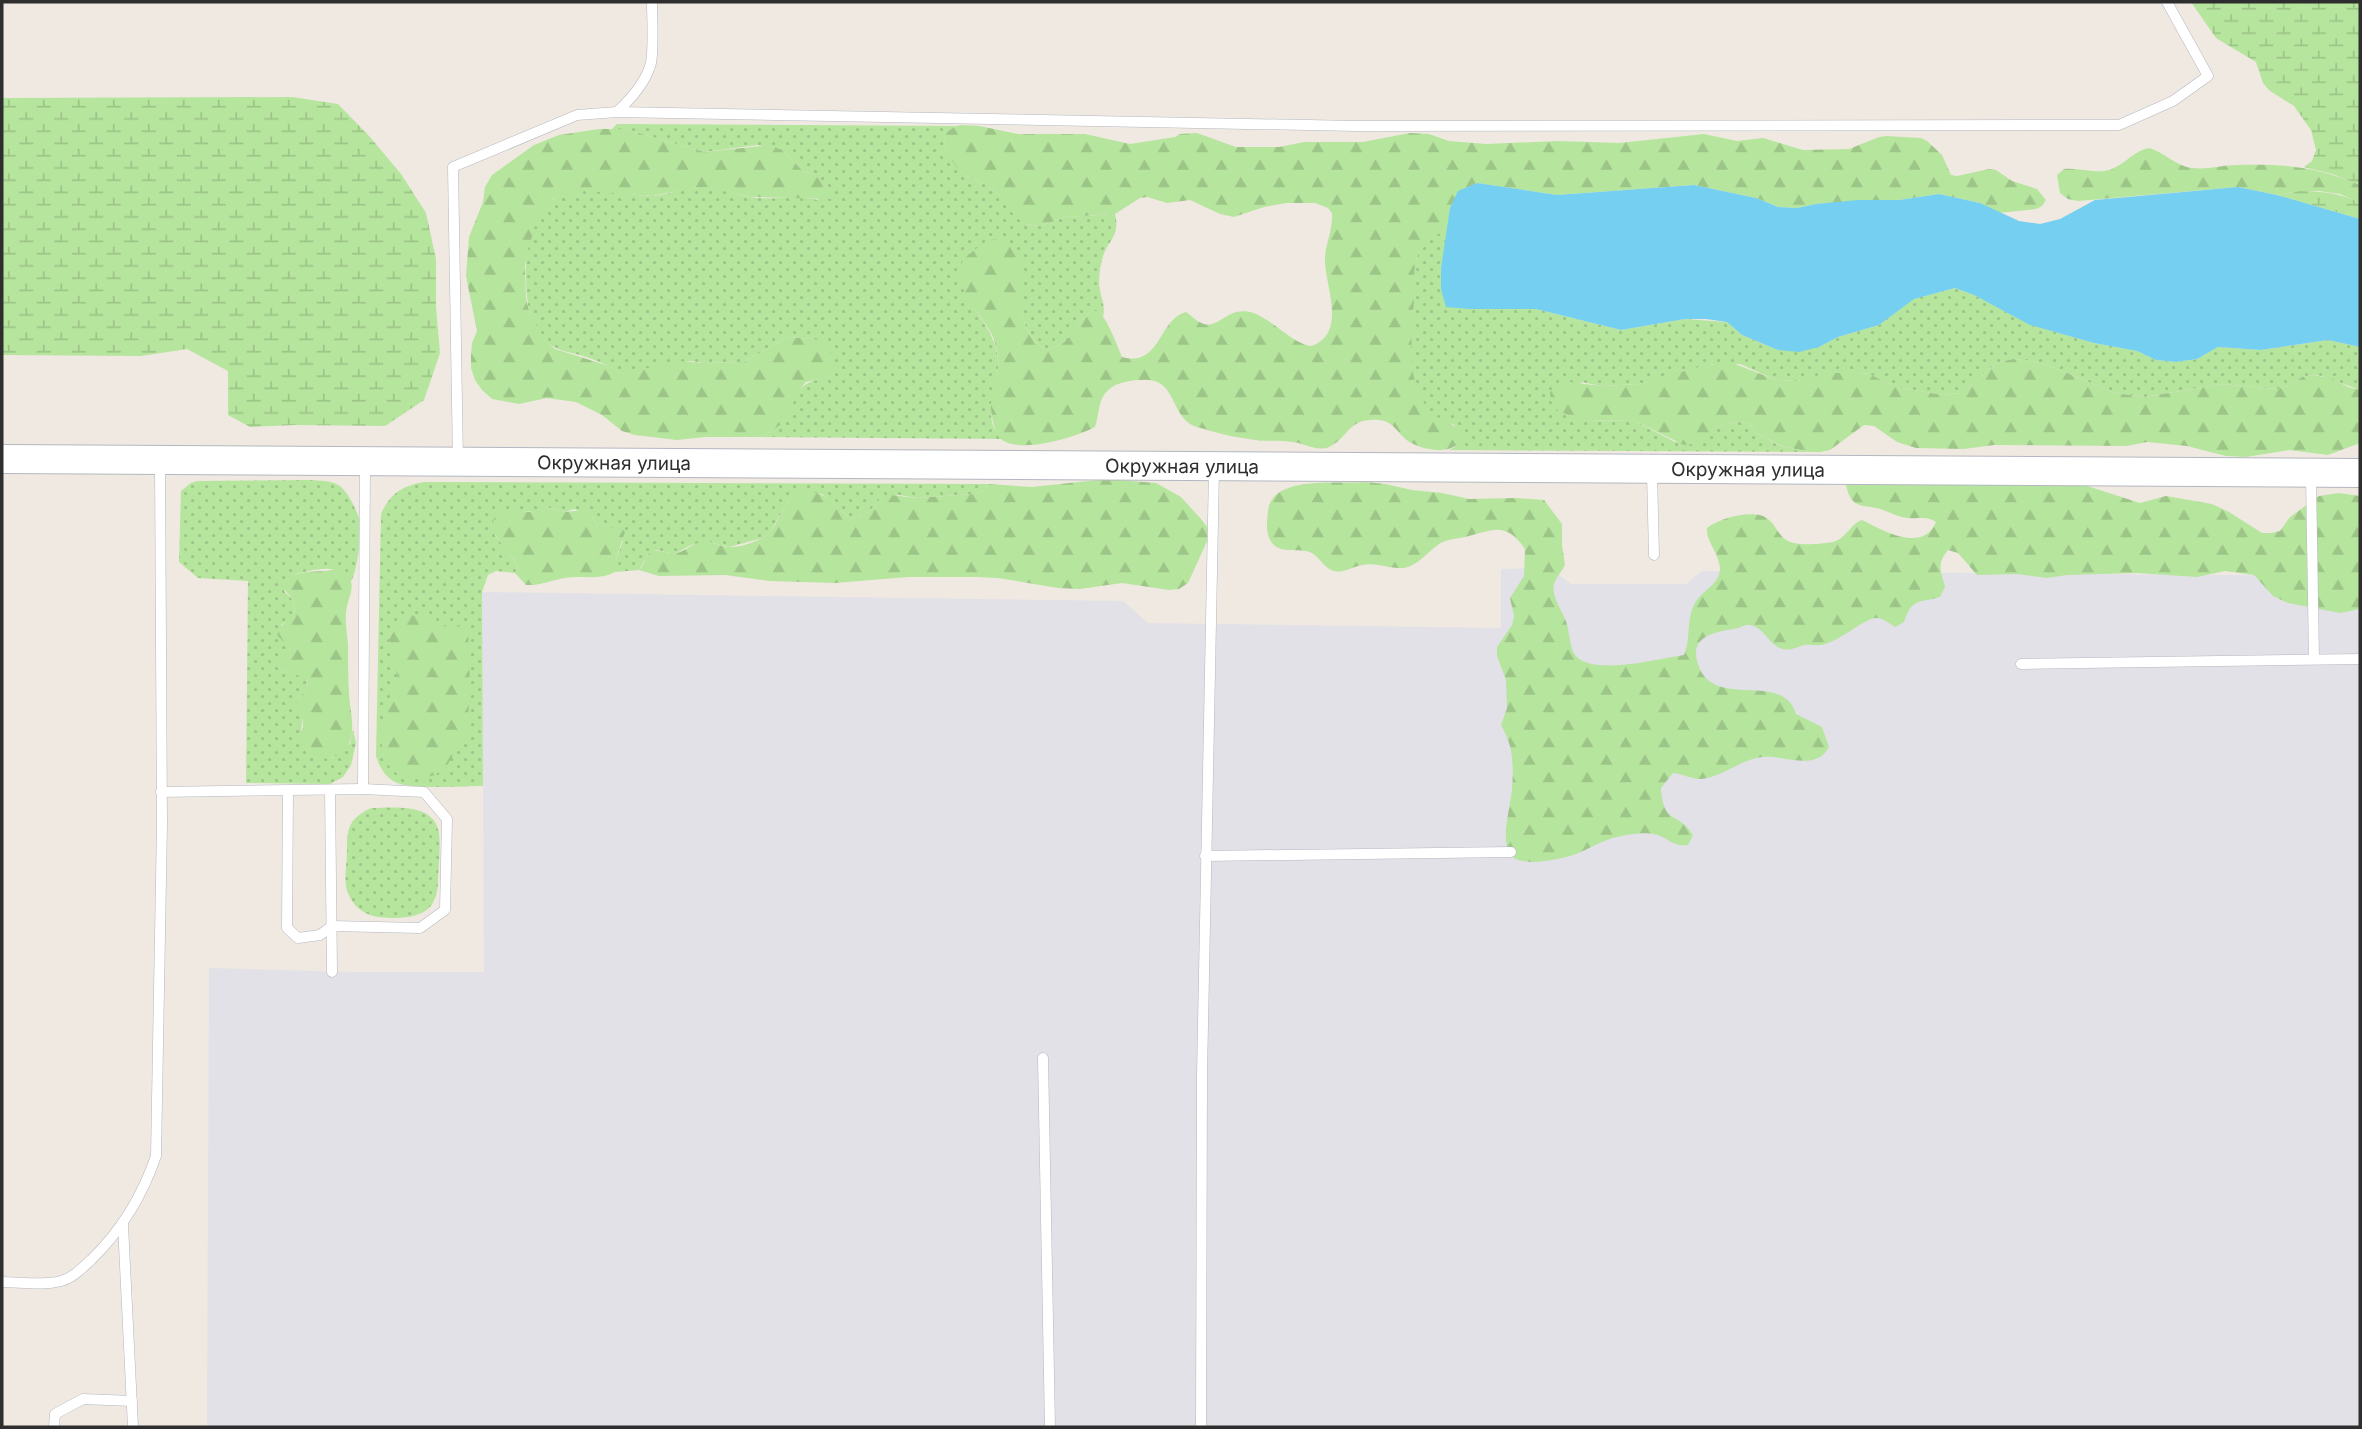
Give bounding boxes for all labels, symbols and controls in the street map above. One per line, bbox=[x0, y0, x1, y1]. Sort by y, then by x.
street label: Окружная улица bbox=[537, 451, 691, 475]
street label: Окружная улица bbox=[1105, 454, 1259, 478]
street label: Окружная улица bbox=[1671, 457, 1825, 481]

